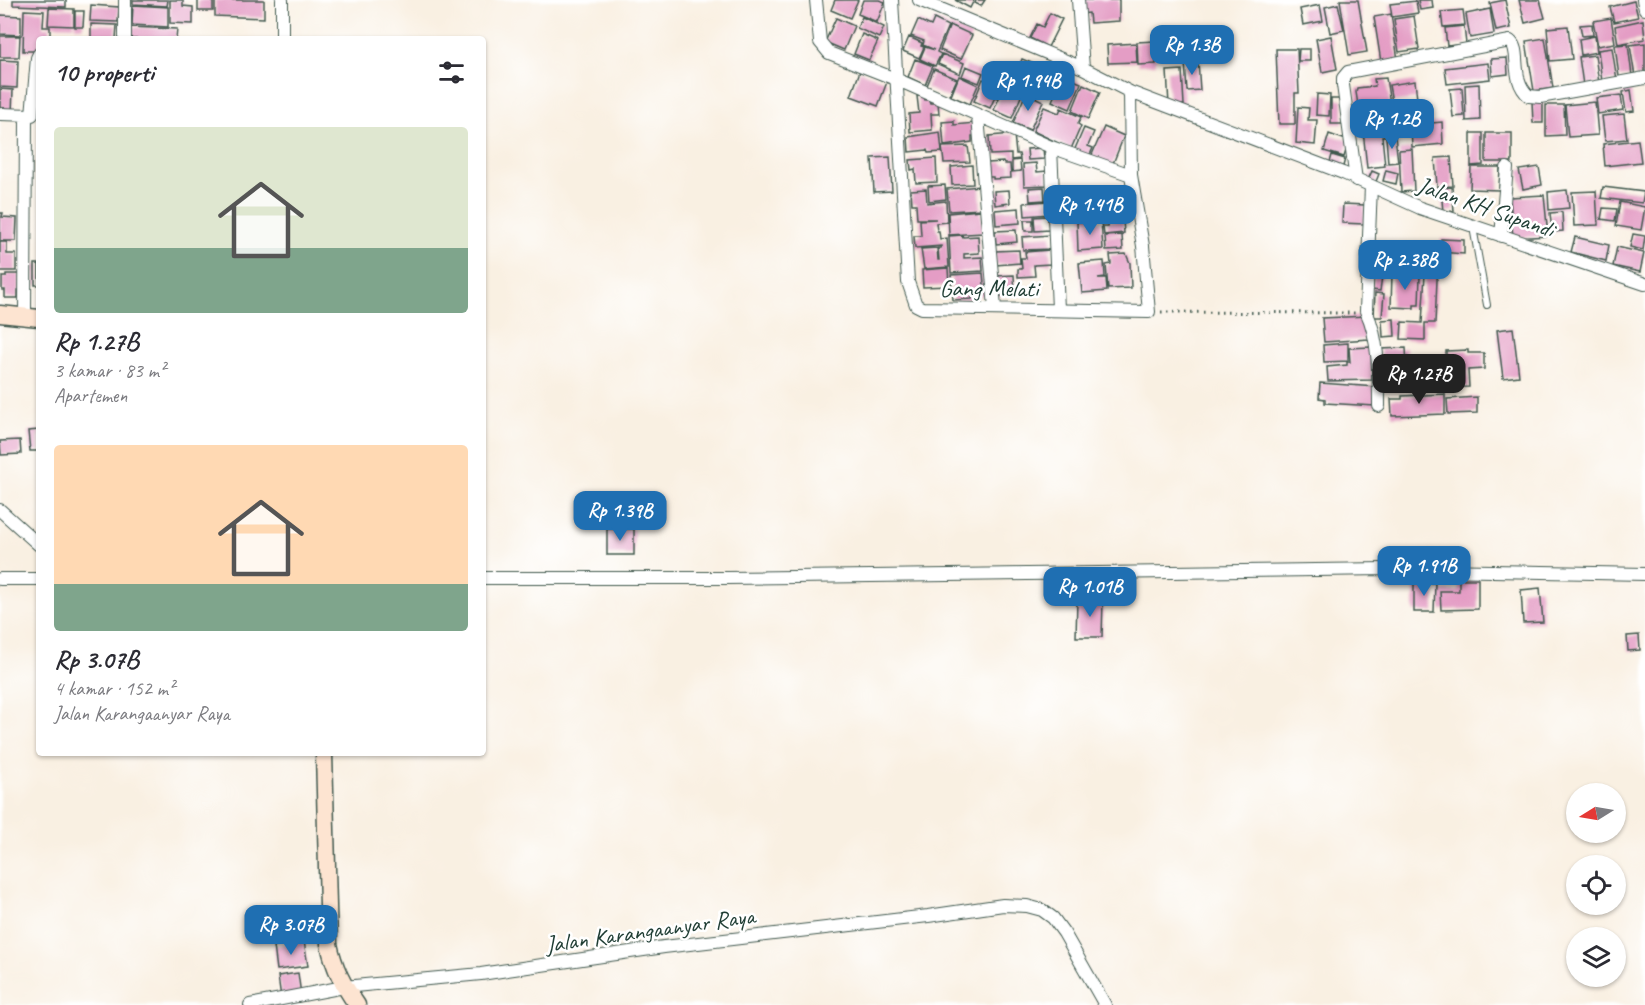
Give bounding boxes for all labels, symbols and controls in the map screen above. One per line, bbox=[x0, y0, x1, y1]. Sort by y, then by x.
pin: Rp 1.3B bbox=[1137, 25, 1247, 76]
text: Rp 1.3B bbox=[1164, 32, 1220, 57]
text: 10 properti bbox=[54, 56, 154, 89]
icon: filters bbox=[435, 56, 468, 89]
pin: Rp 1.94B bbox=[966, 61, 1090, 112]
text: Rp 1.94B bbox=[996, 68, 1060, 93]
pin: Rp 1.2B bbox=[1337, 99, 1447, 150]
text: Rp 1.2B bbox=[1364, 106, 1420, 131]
icon: home bbox=[207, 166, 315, 274]
street label: Jalan KH Supandi bbox=[1413, 169, 1562, 246]
pin: Rp 1.41B bbox=[1028, 185, 1152, 236]
text: Rp 1.41B bbox=[1057, 192, 1123, 217]
pin: Rp 2.38B bbox=[1343, 240, 1467, 291]
text: Rp 2.38B bbox=[1372, 247, 1438, 272]
street label: Gang Melati bbox=[940, 273, 1041, 303]
text: Rp 1.27B bbox=[54, 325, 139, 358]
pin: Rp 1.27B bbox=[1357, 354, 1481, 405]
text: 3 kamar · 83 m² bbox=[54, 358, 165, 383]
text: Rp 1.27B bbox=[1386, 361, 1452, 386]
text: Apartemen bbox=[54, 383, 127, 408]
icon: home bbox=[207, 484, 315, 592]
pin: Rp 1.39B bbox=[558, 491, 682, 542]
text: Rp 1.39B bbox=[588, 498, 652, 523]
pin: Rp 1.91B bbox=[1362, 546, 1486, 597]
text: Rp 1.91B bbox=[1392, 553, 1456, 578]
pin: Rp 1.01B bbox=[1028, 567, 1152, 618]
text: Rp 1.01B bbox=[1057, 574, 1123, 599]
text: Rp 3.07B bbox=[54, 643, 139, 676]
text: 4 kamar · 152 m² bbox=[54, 676, 174, 701]
text: Jalan Karangaanyar Raya bbox=[54, 701, 230, 726]
north arrow bbox=[1566, 783, 1626, 843]
map controls bbox=[1566, 783, 1626, 987]
button: locate bbox=[1566, 855, 1626, 915]
street label: Jalan Karangaanyar Raya bbox=[543, 900, 759, 960]
pin: Rp 3.07B bbox=[229, 905, 353, 956]
text: Rp 3.07B bbox=[258, 912, 324, 937]
button: layers bbox=[1566, 927, 1626, 987]

